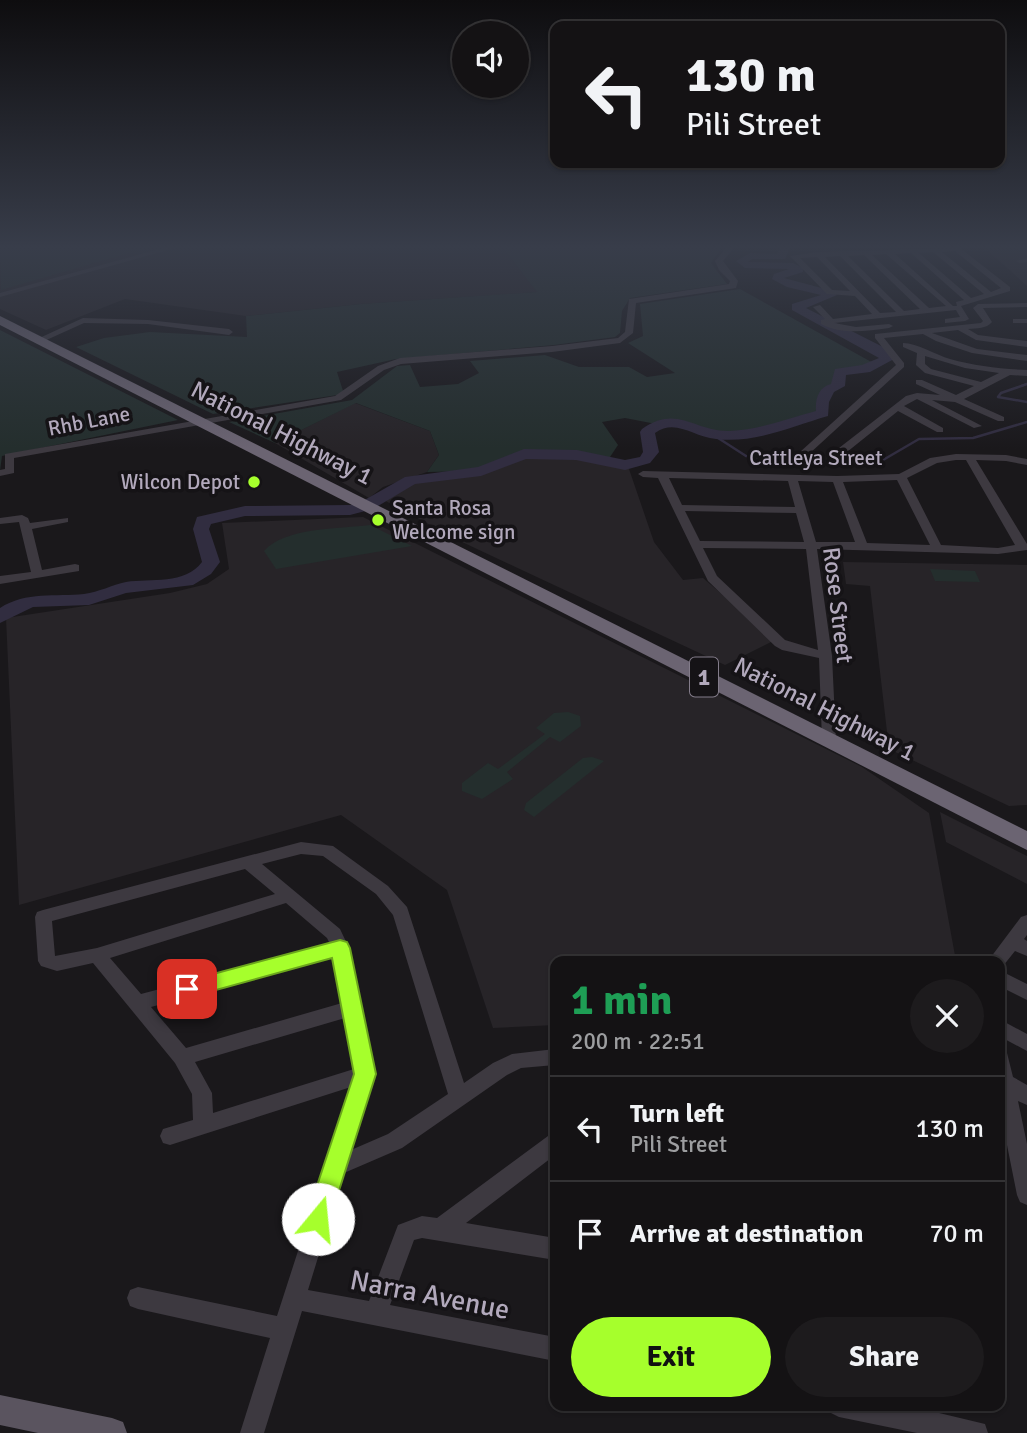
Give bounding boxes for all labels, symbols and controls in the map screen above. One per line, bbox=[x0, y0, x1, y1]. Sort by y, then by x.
map controls bbox=[452, 21, 529, 98]
button: sound bbox=[452, 21, 529, 98]
text: 130 m bbox=[686, 45, 816, 105]
icon: left bbox=[571, 49, 662, 140]
text: Pili Street bbox=[686, 105, 821, 144]
street label: National Highway 1 bbox=[186, 374, 378, 492]
street label: Rhb Lane bbox=[46, 400, 132, 442]
street label: Cattleya Street bbox=[749, 445, 883, 471]
place label: Wilcon Depot bbox=[120, 469, 240, 495]
marker: Wilcon Depot bbox=[246, 474, 262, 490]
place label: Santa Rosa Welcome sign bbox=[392, 495, 516, 545]
marker: Santa Rosa Welcome sign bbox=[370, 512, 386, 528]
street label: Rose Street bbox=[816, 545, 860, 665]
street label: National Highway 1 bbox=[729, 650, 921, 768]
road number: 1 bbox=[690, 657, 718, 696]
pin bbox=[157, 959, 217, 1019]
icon: arrive bbox=[168, 970, 206, 1008]
text: 1 min bbox=[571, 975, 672, 1026]
button: close bbox=[910, 979, 984, 1053]
text: 200 m · 22:51 bbox=[571, 1027, 705, 1056]
text: Turn left bbox=[630, 1098, 724, 1130]
icon: left bbox=[571, 1110, 609, 1148]
text: 130 m bbox=[915, 1113, 984, 1145]
text: Pili Street bbox=[630, 1130, 727, 1159]
position arrow bbox=[281, 1182, 355, 1256]
icon: arrive bbox=[571, 1215, 609, 1253]
text: Arrive at destination bbox=[630, 1218, 863, 1250]
text: 70 m bbox=[929, 1218, 984, 1250]
street label: Narra Avenue bbox=[347, 1263, 512, 1327]
button: Exit bbox=[571, 1317, 771, 1397]
button: Share bbox=[785, 1317, 984, 1397]

